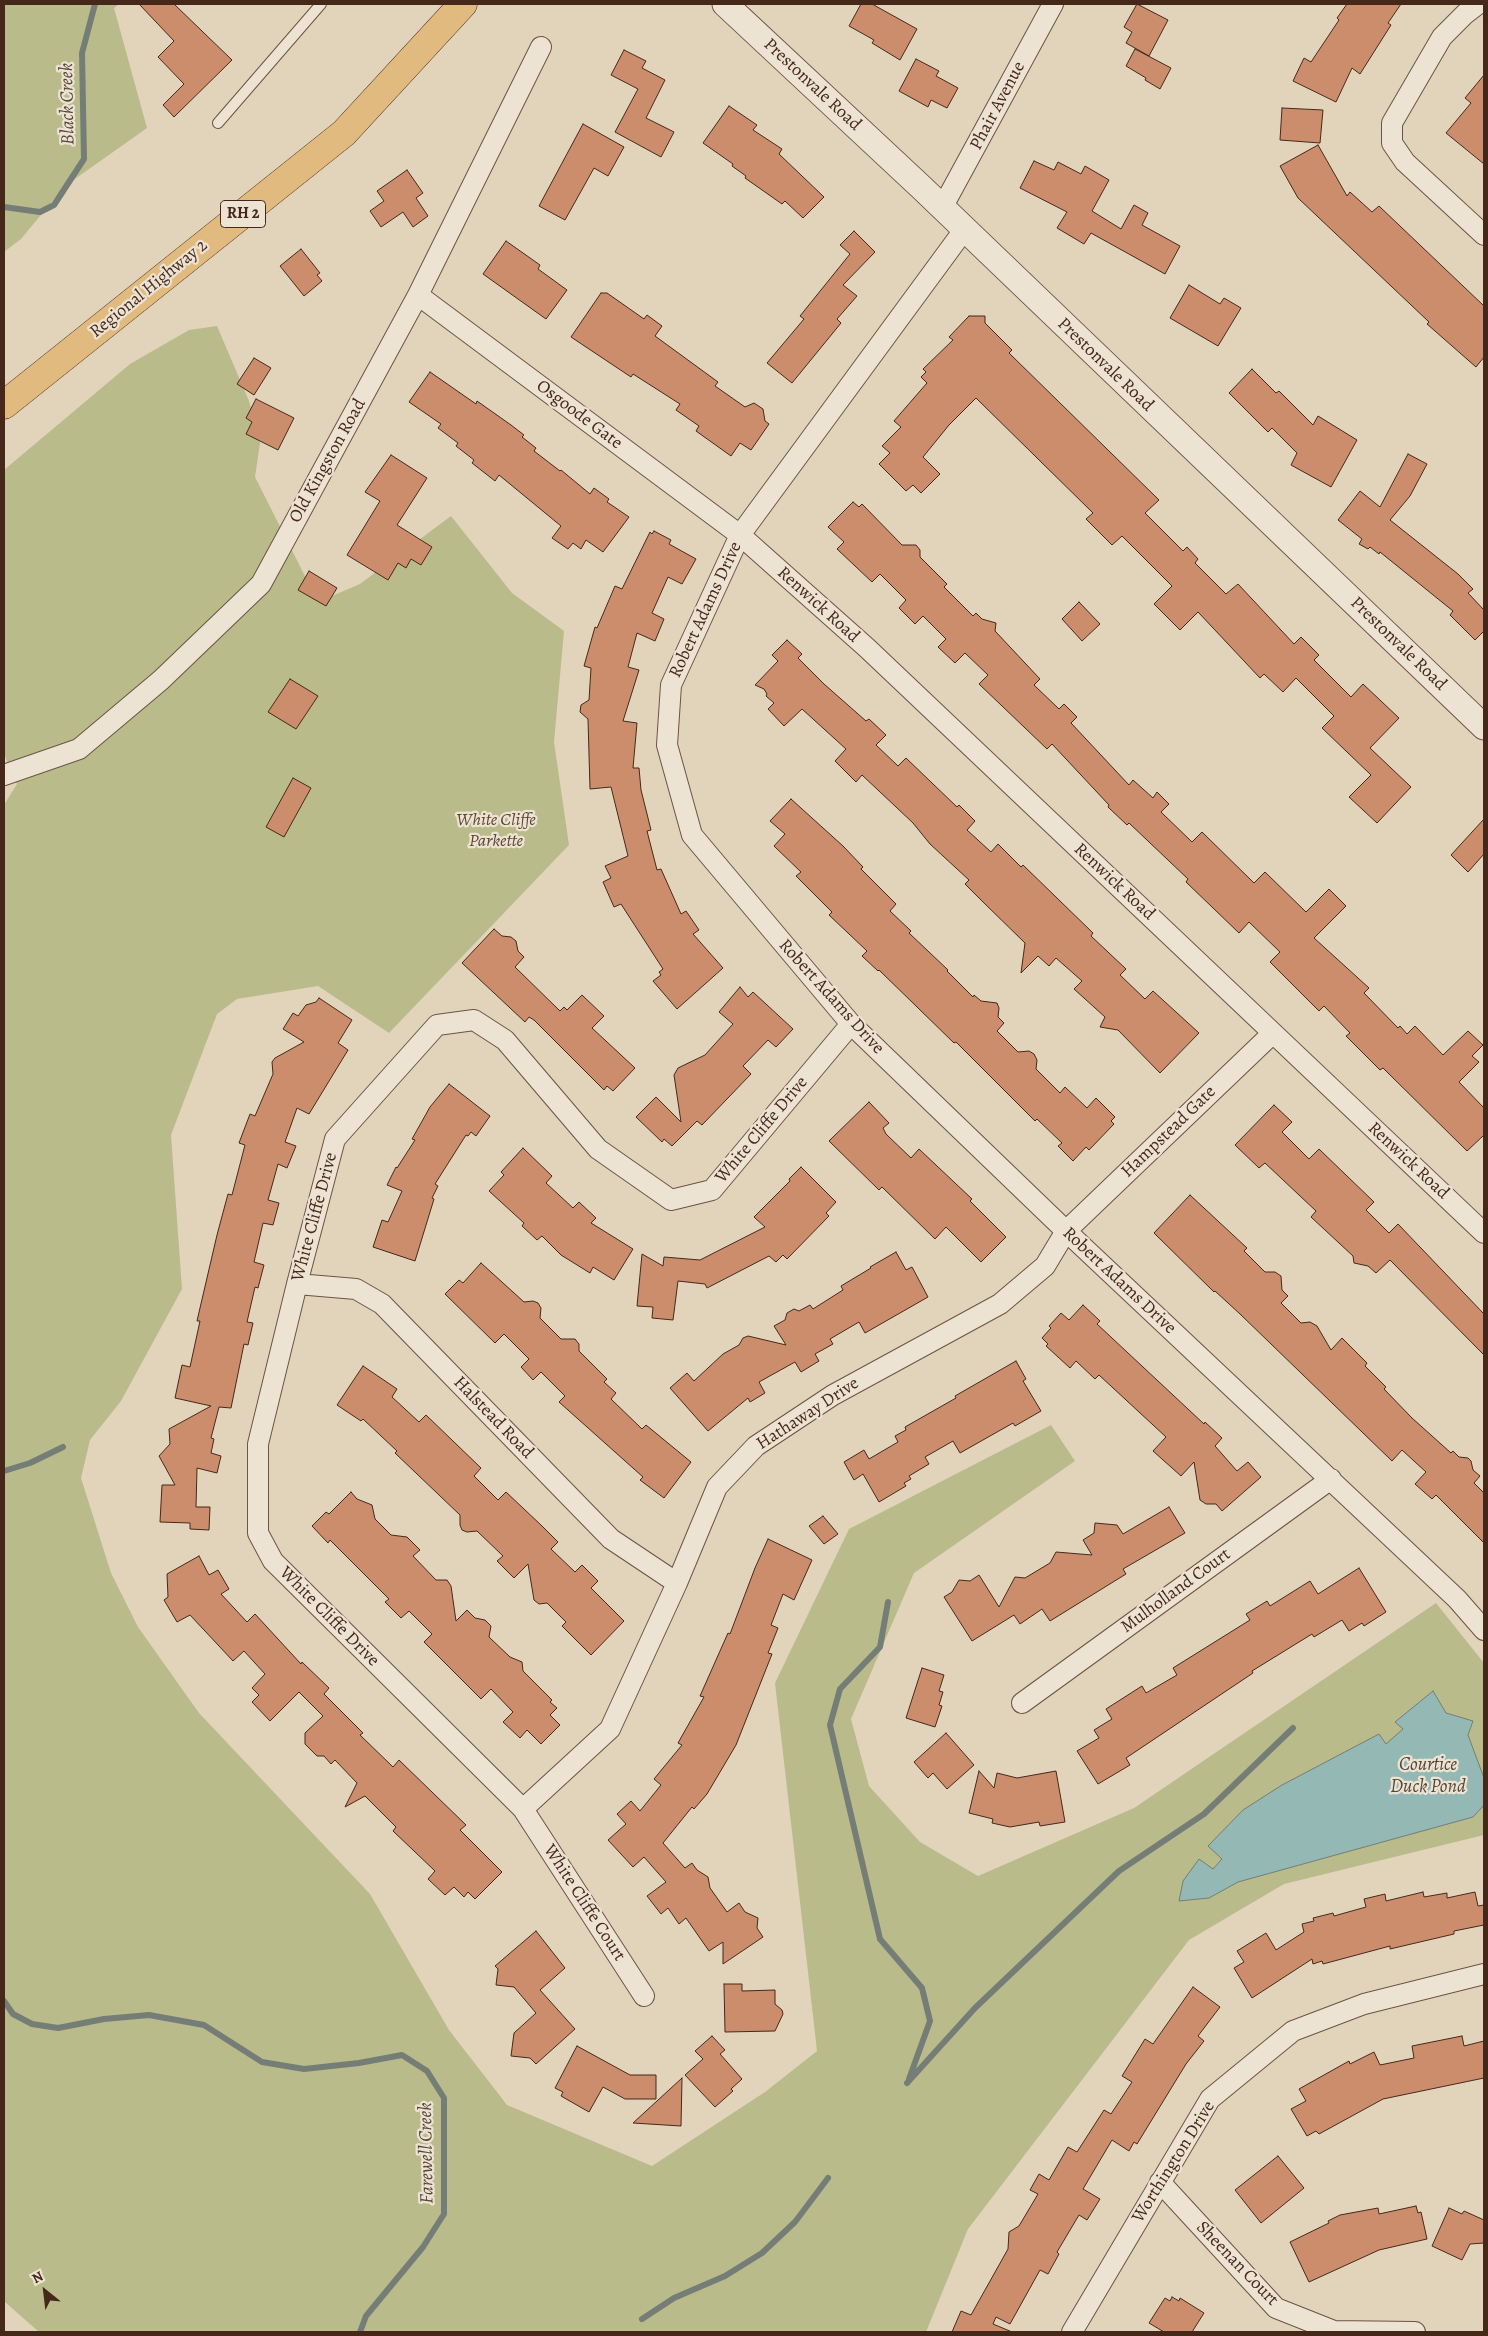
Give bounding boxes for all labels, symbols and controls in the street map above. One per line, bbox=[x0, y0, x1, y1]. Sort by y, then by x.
street label: Prestonvale Road bbox=[759, 34, 865, 136]
street label: Phair Avenue bbox=[966, 58, 1030, 154]
water label: Black Creek bbox=[56, 63, 80, 145]
road number: RH 2 bbox=[220, 200, 266, 228]
street label: Regional Highway 2 bbox=[86, 235, 212, 343]
street label: Prestonvale Road bbox=[1052, 314, 1158, 416]
street label: Osgoode Gate bbox=[532, 376, 626, 454]
street label: Old Kingston Road bbox=[285, 395, 371, 527]
street label: Robert Adams Drive bbox=[665, 539, 747, 681]
street label: Renwick Road bbox=[772, 562, 864, 648]
street label: Prestonvale Road bbox=[1345, 593, 1451, 695]
park label: White Cliffe Parkette bbox=[456, 810, 536, 852]
street label: Renwick Road bbox=[1069, 839, 1159, 925]
street label: Robert Adams Drive bbox=[774, 935, 888, 1059]
street label: White Cliffe Drive bbox=[711, 1072, 813, 1188]
street label: Hampstead Gate bbox=[1117, 1081, 1221, 1183]
street label: Renwick Road bbox=[1363, 1118, 1453, 1204]
street label: White Cliffe Drive bbox=[287, 1150, 343, 1284]
street label: Robert Adams Drive bbox=[1058, 1223, 1180, 1339]
street label: Halstead Road bbox=[448, 1372, 538, 1464]
street label: Hathaway Drive bbox=[753, 1373, 863, 1455]
street label: Mulholland Court bbox=[1117, 1544, 1235, 1638]
street label: White Cliffe Drive bbox=[274, 1562, 384, 1672]
water label: Courtice Duck Pond bbox=[1390, 1754, 1466, 1798]
street label: White Cliffe Court bbox=[538, 1841, 630, 1965]
street label: Worthington Drive bbox=[1128, 2097, 1220, 2227]
water label: Farewell Creek bbox=[415, 2102, 439, 2204]
street label: Sheenan Court bbox=[1191, 2217, 1283, 2311]
north arrow bbox=[20, 2266, 70, 2316]
text: N bbox=[28, 2267, 47, 2288]

